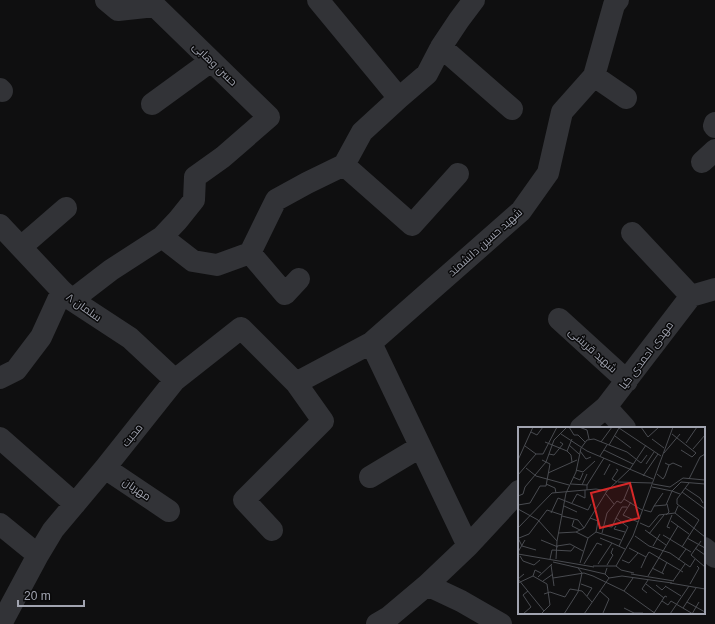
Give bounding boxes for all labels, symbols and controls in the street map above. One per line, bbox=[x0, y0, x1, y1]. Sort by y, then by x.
street label: حسن وهابی bbox=[190, 40, 240, 89]
street label: شهید حسین دانشمند bbox=[446, 206, 525, 279]
street label: سلمان ۸ bbox=[63, 290, 104, 324]
street label: مهدی احمدی کیا bbox=[617, 319, 676, 392]
street label: شهید قریشی bbox=[566, 325, 620, 375]
street label: محبت bbox=[119, 421, 145, 449]
inset map bbox=[518, 427, 705, 614]
street label: مهربان bbox=[120, 475, 153, 504]
scale bar bbox=[18, 582, 84, 608]
text: 20 m bbox=[24, 589, 51, 603]

